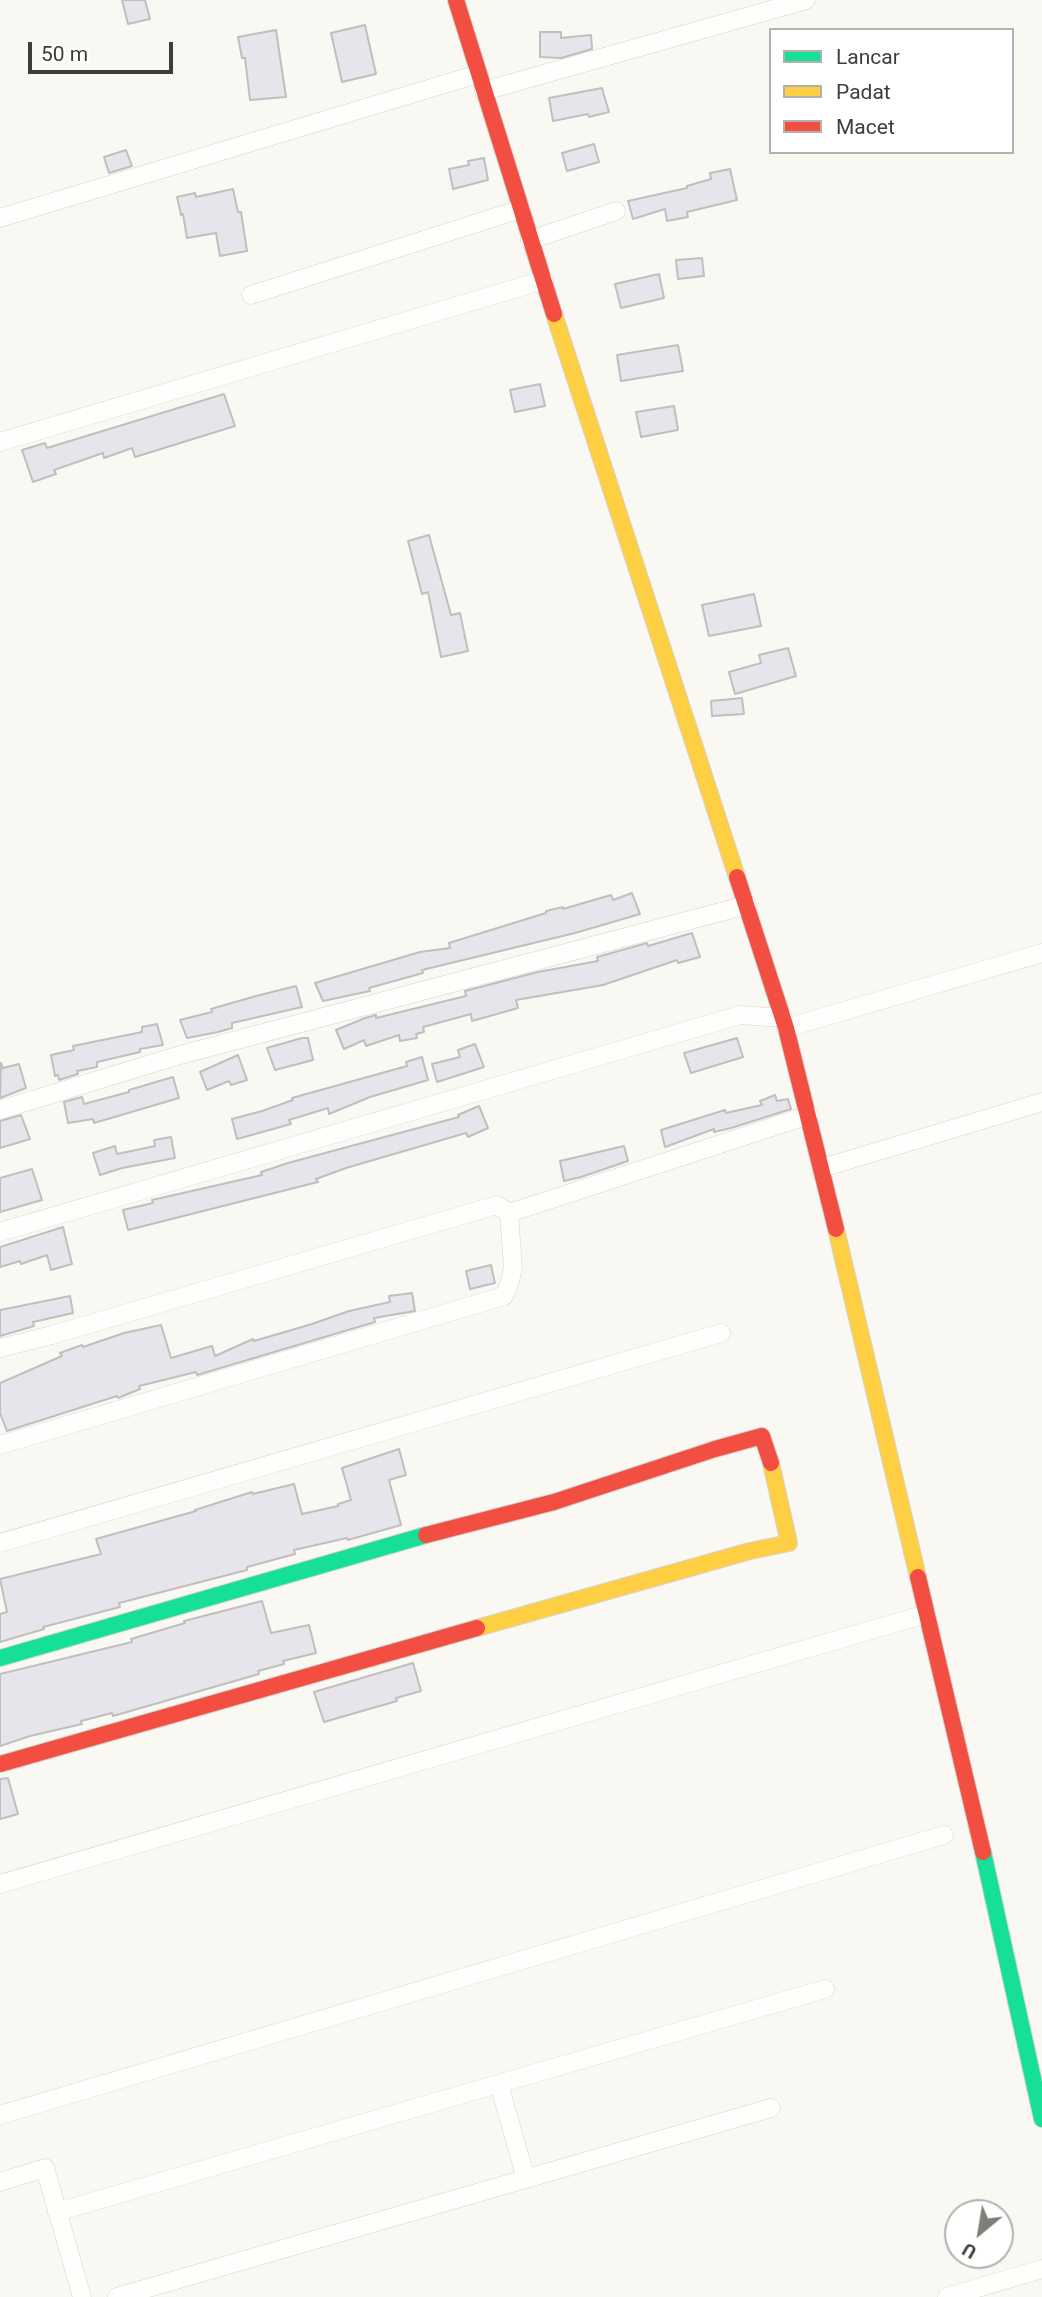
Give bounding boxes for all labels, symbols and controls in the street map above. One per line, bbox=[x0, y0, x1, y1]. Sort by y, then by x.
scale bar bbox=[32, 28, 177, 72]
legend bbox=[769, 28, 1014, 154]
text: 50 m bbox=[41, 42, 88, 66]
text: Lancar bbox=[836, 45, 900, 69]
text: Padat bbox=[836, 80, 891, 104]
text: Macet bbox=[836, 115, 895, 139]
north arrow bbox=[944, 2199, 1014, 2269]
text: U bbox=[958, 2238, 980, 2264]

